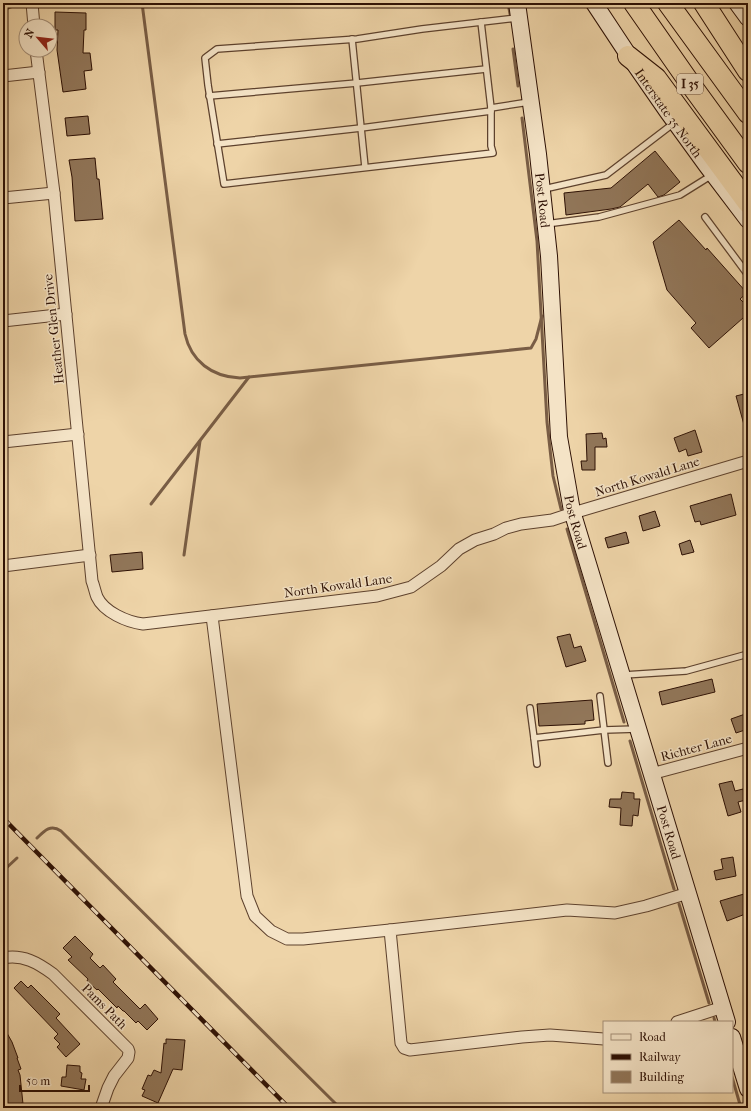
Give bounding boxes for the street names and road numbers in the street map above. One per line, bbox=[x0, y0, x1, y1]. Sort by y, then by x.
street label: Interstate 35 North bbox=[632, 66, 706, 161]
road number: I 35 bbox=[677, 74, 703, 94]
street label: Post Road bbox=[532, 172, 553, 230]
street label: Heather Glen Drive bbox=[40, 273, 67, 385]
street label: North Kowald Lane bbox=[593, 453, 702, 500]
street label: Post Road bbox=[561, 494, 590, 552]
street label: North Kowald Lane bbox=[283, 570, 394, 600]
street label: Richter Lane bbox=[659, 731, 734, 764]
street label: Post Road bbox=[654, 804, 684, 862]
street label: Pams Path bbox=[79, 981, 131, 1033]

